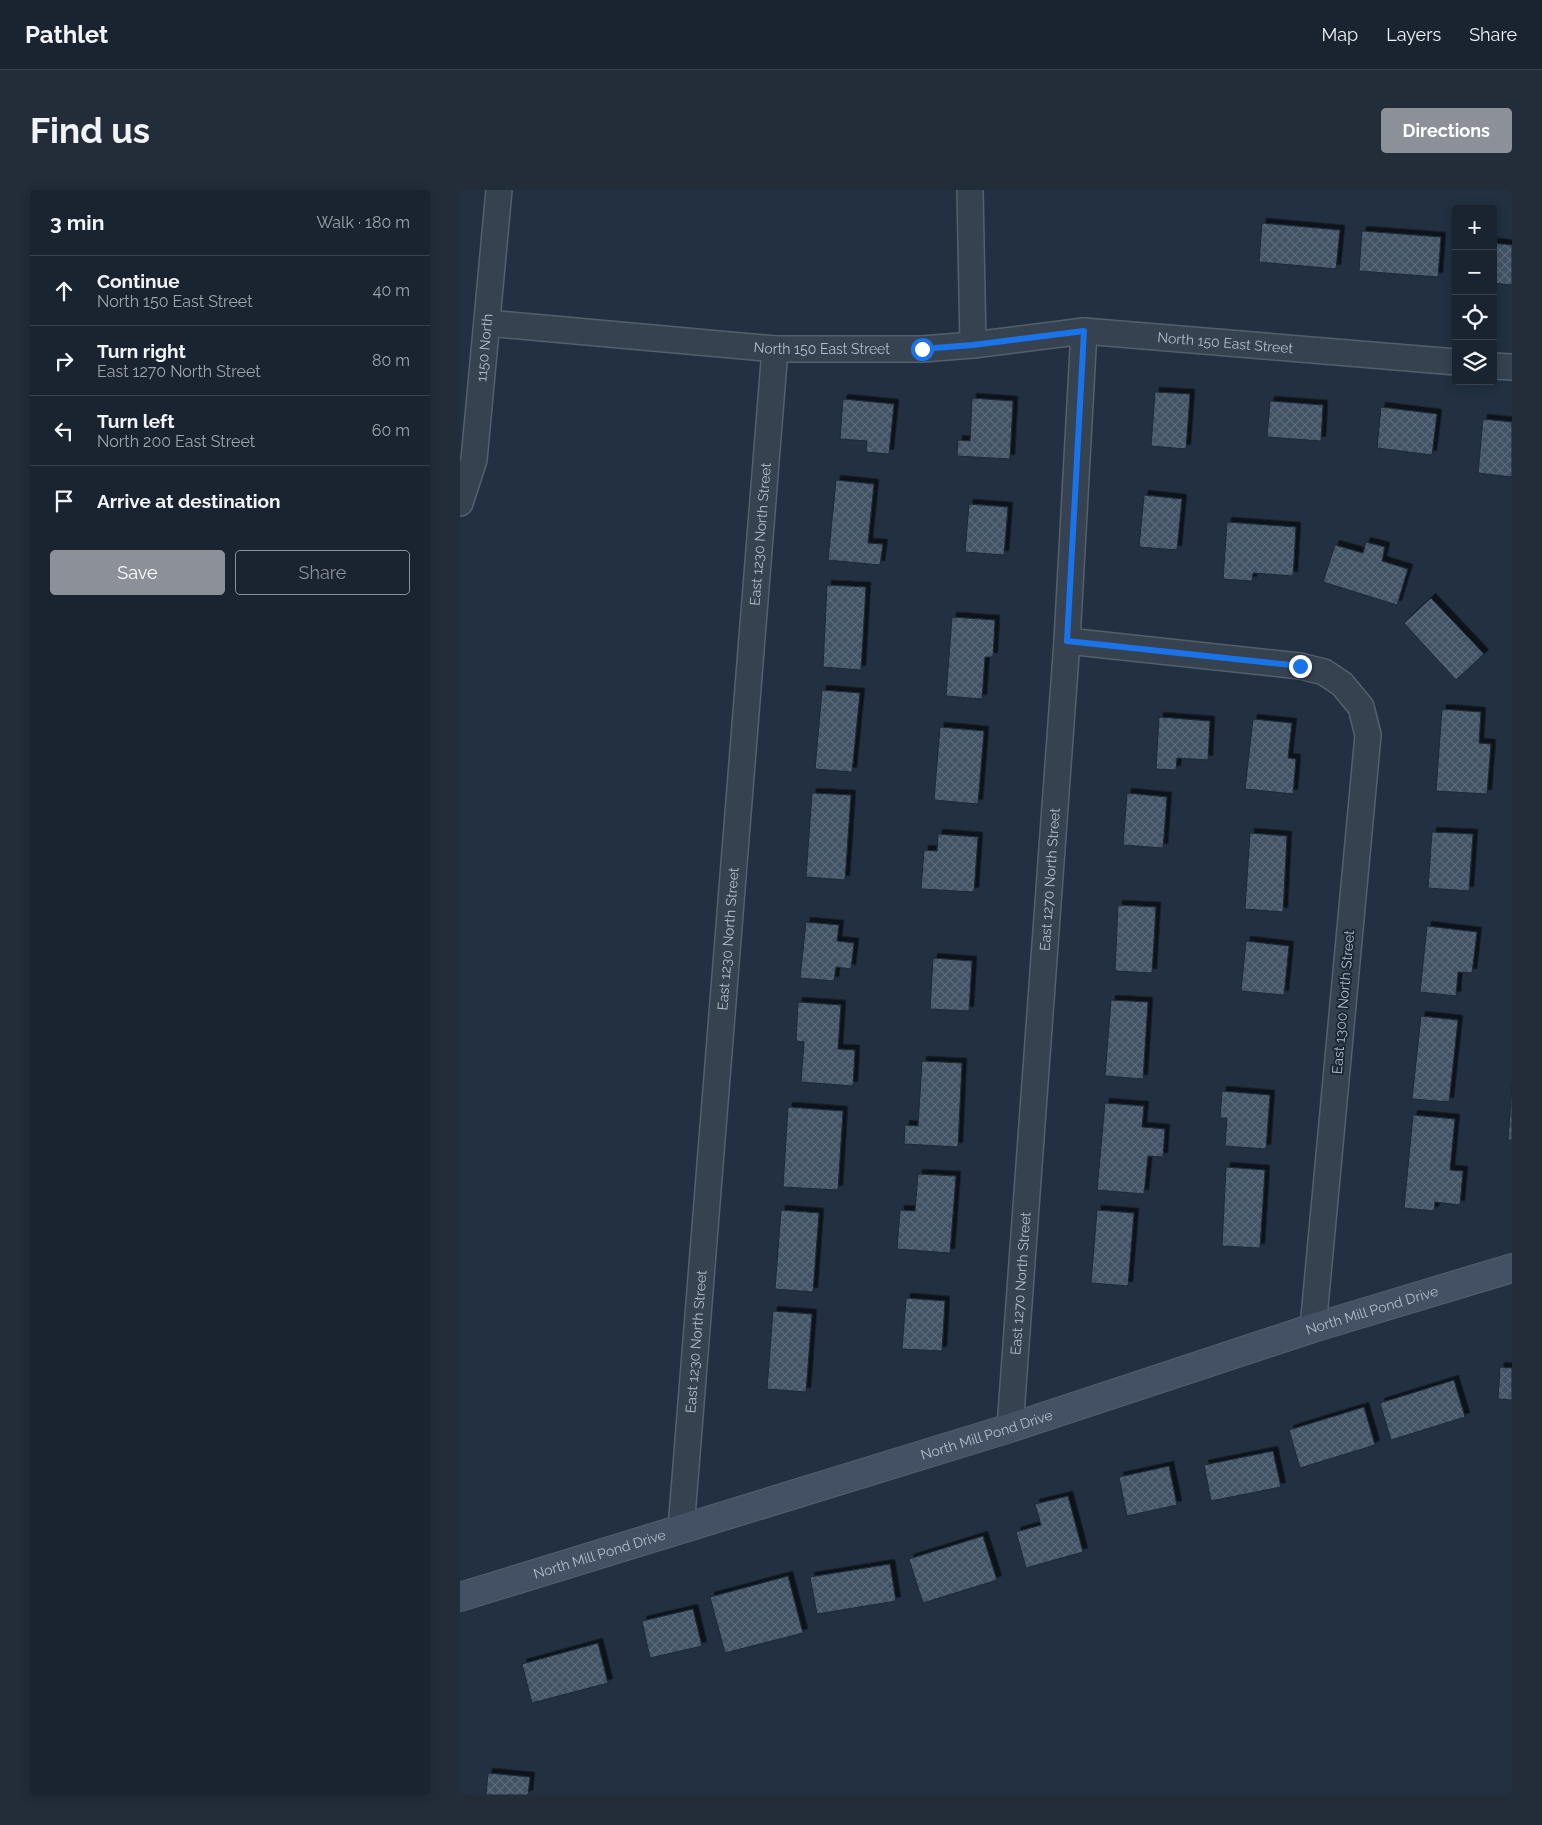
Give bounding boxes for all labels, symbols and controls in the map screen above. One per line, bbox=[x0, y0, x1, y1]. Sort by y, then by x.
text: Pathlet bbox=[25, 20, 108, 49]
text: Map bbox=[1322, 24, 1358, 45]
text: Layers bbox=[1386, 24, 1441, 45]
text: Share bbox=[1469, 24, 1517, 45]
button: Directions bbox=[1381, 108, 1512, 153]
text: Find us bbox=[30, 110, 150, 151]
map controls bbox=[1452, 205, 1497, 385]
button: + bbox=[1452, 205, 1497, 250]
text: 3 min bbox=[50, 210, 104, 235]
text: Walk · 180 m bbox=[316, 213, 410, 232]
button: − bbox=[1452, 250, 1497, 295]
text: Continue bbox=[97, 270, 180, 292]
icon: ahead bbox=[50, 277, 78, 305]
text: 40 m bbox=[373, 281, 410, 300]
text: North 150 East Street bbox=[97, 292, 253, 311]
button: locate bbox=[1452, 295, 1497, 340]
street label: 1150 North bbox=[473, 313, 496, 383]
street label: North 150 East Street bbox=[1157, 329, 1294, 356]
route start bbox=[911, 338, 934, 361]
street label: North 150 East Street bbox=[753, 339, 890, 357]
text: Turn right bbox=[97, 340, 186, 362]
button: layers bbox=[1452, 340, 1497, 385]
icon: right bbox=[50, 347, 78, 375]
text: 80 m bbox=[372, 351, 410, 370]
text: East 1270 North Street bbox=[97, 362, 261, 381]
text: Turn left bbox=[97, 410, 174, 432]
icon: left bbox=[50, 417, 78, 445]
text: 60 m bbox=[372, 421, 410, 440]
text: North 200 East Street bbox=[97, 432, 255, 451]
street label: East 1230 North Street bbox=[747, 462, 774, 606]
icon: arrive bbox=[50, 487, 78, 515]
text: Arrive at destination bbox=[97, 490, 281, 512]
button: Save bbox=[50, 550, 225, 595]
button: Share bbox=[235, 550, 410, 595]
route end bbox=[1289, 655, 1312, 678]
street label: East 1270 North Street bbox=[1037, 807, 1063, 952]
street label: East 1230 North Street bbox=[714, 866, 742, 1011]
street label: East 1300 North Street bbox=[1329, 929, 1357, 1075]
street label: East 1270 North Street bbox=[1007, 1211, 1034, 1355]
street label: East 1230 North Street bbox=[682, 1269, 710, 1414]
street label: North Mill Pond Drive bbox=[1304, 1283, 1440, 1338]
street label: North Mill Pond Drive bbox=[919, 1407, 1055, 1463]
street label: North Mill Pond Drive bbox=[532, 1526, 668, 1582]

